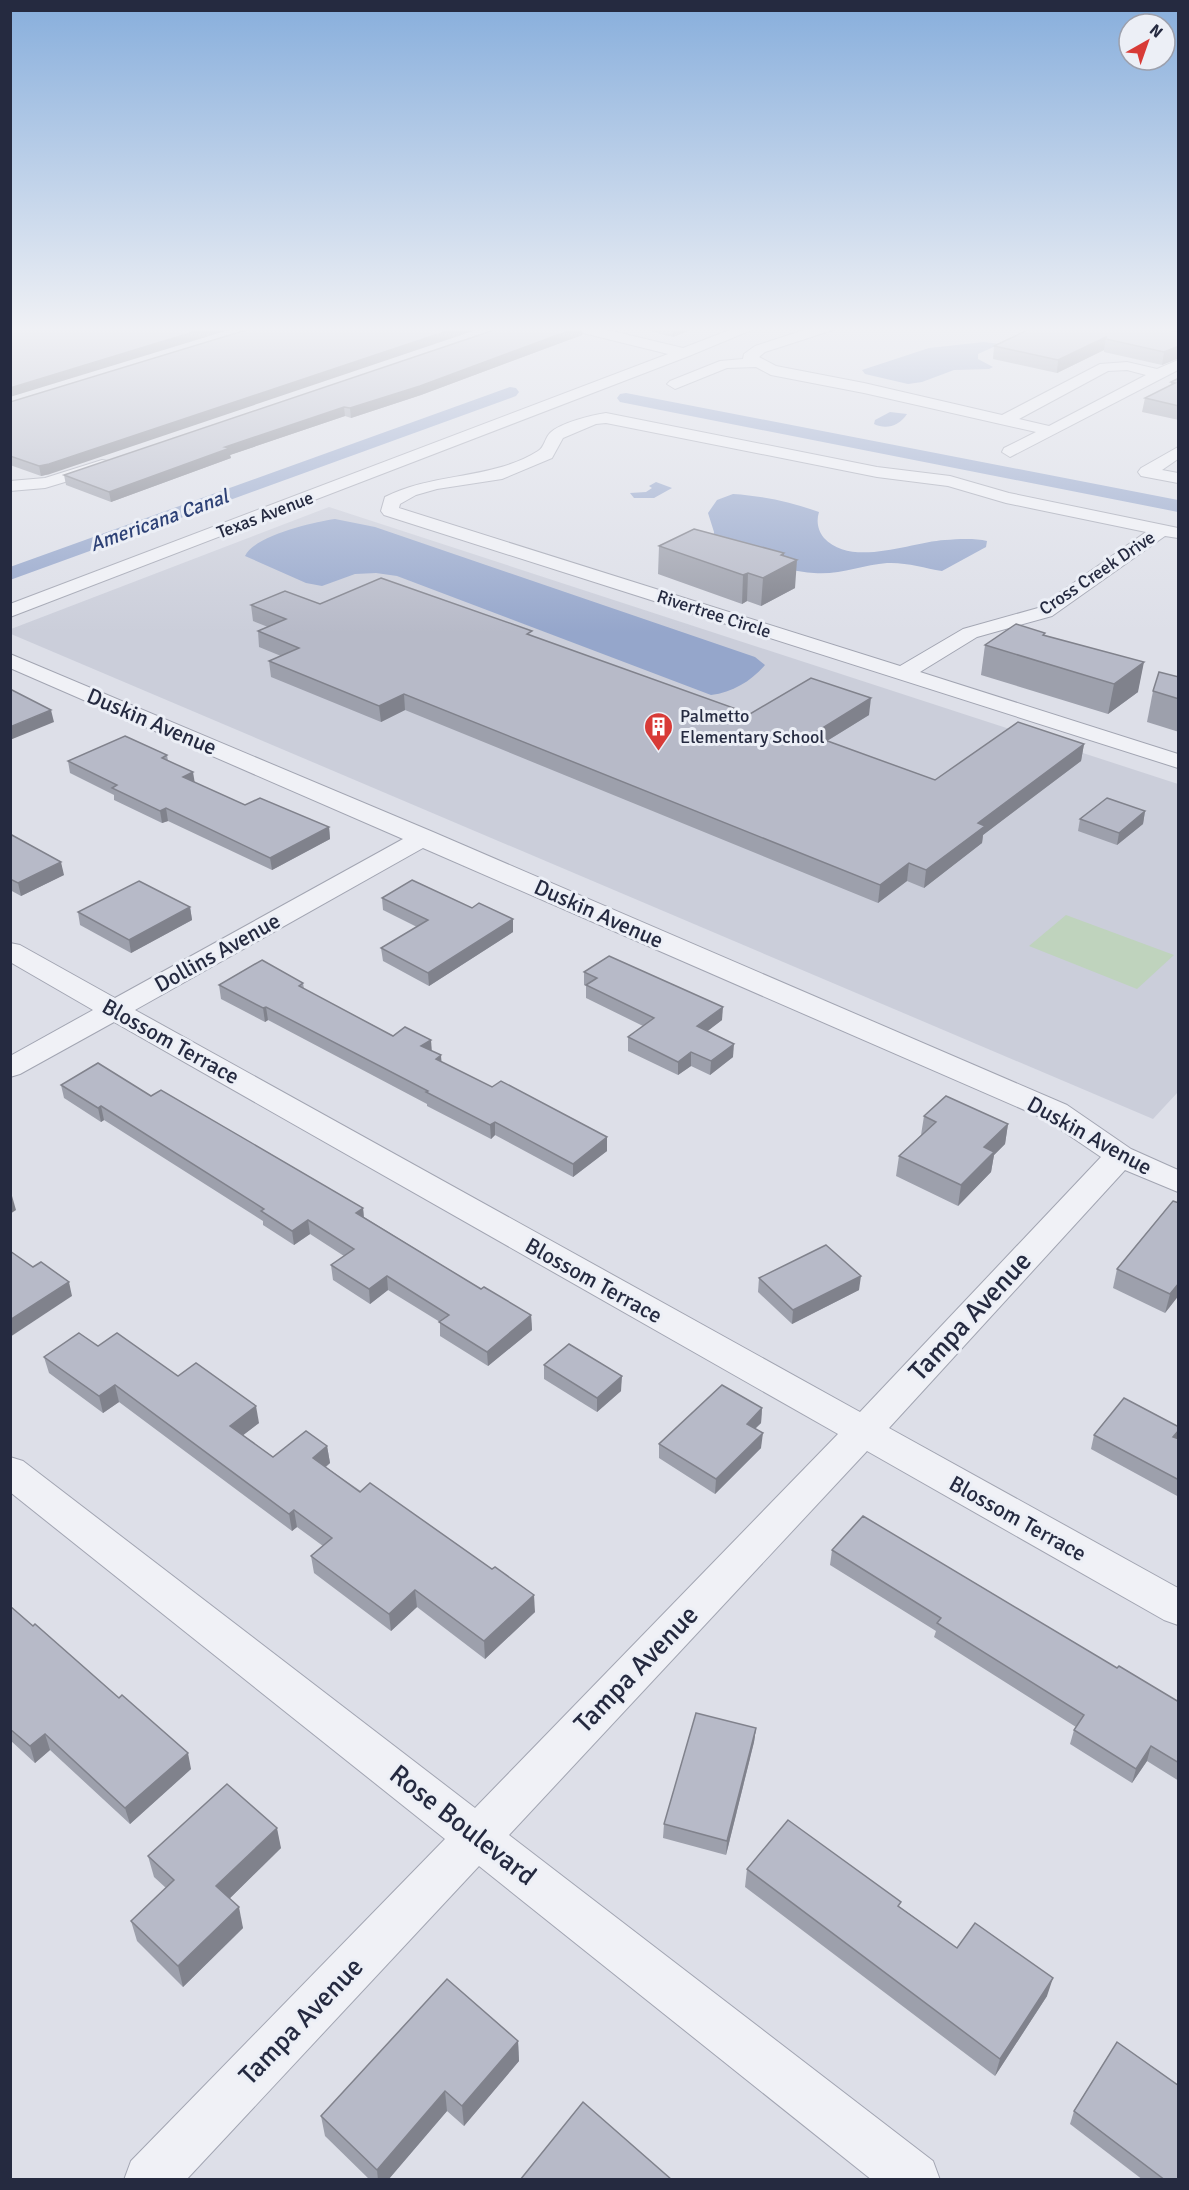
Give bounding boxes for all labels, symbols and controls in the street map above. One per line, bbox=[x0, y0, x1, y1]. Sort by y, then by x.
north arrow bbox=[1117, 12, 1177, 72]
text: N bbox=[1145, 20, 1167, 43]
water label: Americana Canal bbox=[87, 483, 234, 557]
street label: Texas Avenue bbox=[214, 486, 316, 544]
street label: Cross Creek Drive bbox=[1035, 526, 1159, 620]
street label: Rivertree Circle bbox=[654, 585, 774, 643]
street label: Duskin Avenue bbox=[83, 682, 221, 761]
place label: Palmetto Elementary School bbox=[680, 705, 825, 748]
building icon: Palmetto Elementary School bbox=[643, 710, 675, 752]
street label: Duskin Avenue bbox=[530, 873, 668, 954]
street label: Dollins Avenue bbox=[150, 907, 285, 998]
street label: Blossom Terrace bbox=[98, 993, 244, 1090]
street label: Duskin Avenue bbox=[1023, 1090, 1157, 1181]
street label: Blossom Terrace bbox=[521, 1232, 667, 1329]
street label: Tampa Avenue bbox=[902, 1245, 1039, 1388]
street label: Blossom Terrace bbox=[945, 1470, 1091, 1567]
street label: Tampa Avenue bbox=[567, 1599, 706, 1740]
street label: Rose Boulevard bbox=[383, 1758, 543, 1893]
street label: Tampa Avenue bbox=[232, 1951, 371, 2092]

